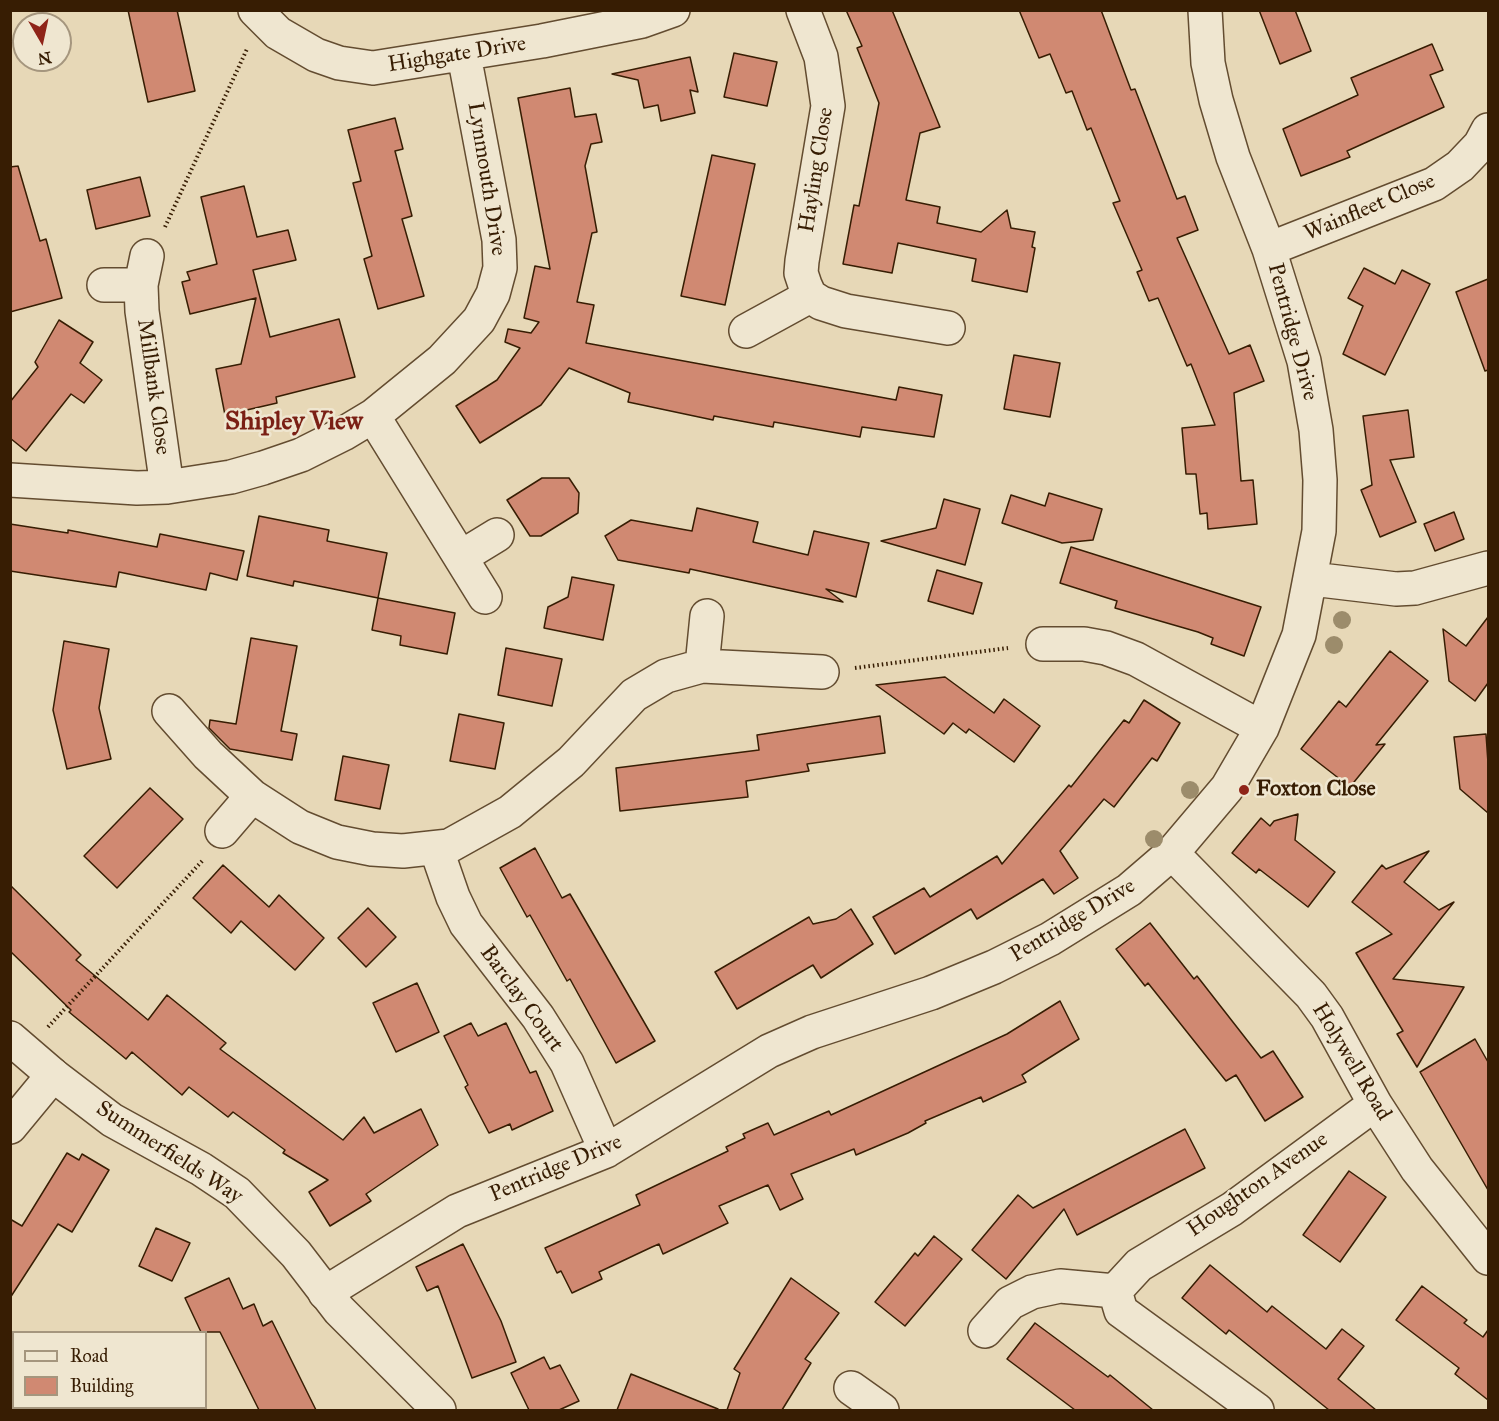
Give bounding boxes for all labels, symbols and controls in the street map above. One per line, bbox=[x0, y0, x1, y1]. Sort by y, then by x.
north arrow bbox=[12, 12, 72, 72]
street label: Highgate Drive bbox=[386, 31, 528, 79]
text: N bbox=[36, 48, 53, 69]
street label: Lynmouth Drive bbox=[461, 100, 511, 258]
street label: Hayling Close bbox=[794, 105, 840, 235]
street label: Wainfleet Close bbox=[1301, 169, 1439, 247]
street label: Pentridge Drive bbox=[1261, 260, 1323, 404]
street label: Millbank Close bbox=[130, 317, 176, 457]
district label: Shipley View bbox=[225, 407, 363, 439]
place label: Foxton Close bbox=[1256, 777, 1376, 803]
marker: Foxton Close bbox=[1237, 783, 1251, 797]
street label: Pentridge Drive bbox=[1006, 873, 1140, 969]
street label: Barclay Court bbox=[473, 941, 569, 1057]
street label: Holywell Road bbox=[1306, 998, 1396, 1126]
street label: Summerfields Way bbox=[91, 1096, 247, 1210]
street label: Houghton Avenue bbox=[1183, 1127, 1333, 1243]
street label: Pentridge Drive bbox=[486, 1129, 626, 1209]
legend bbox=[12, 1331, 207, 1409]
text: Road bbox=[70, 1345, 108, 1367]
text: Building bbox=[70, 1375, 133, 1397]

